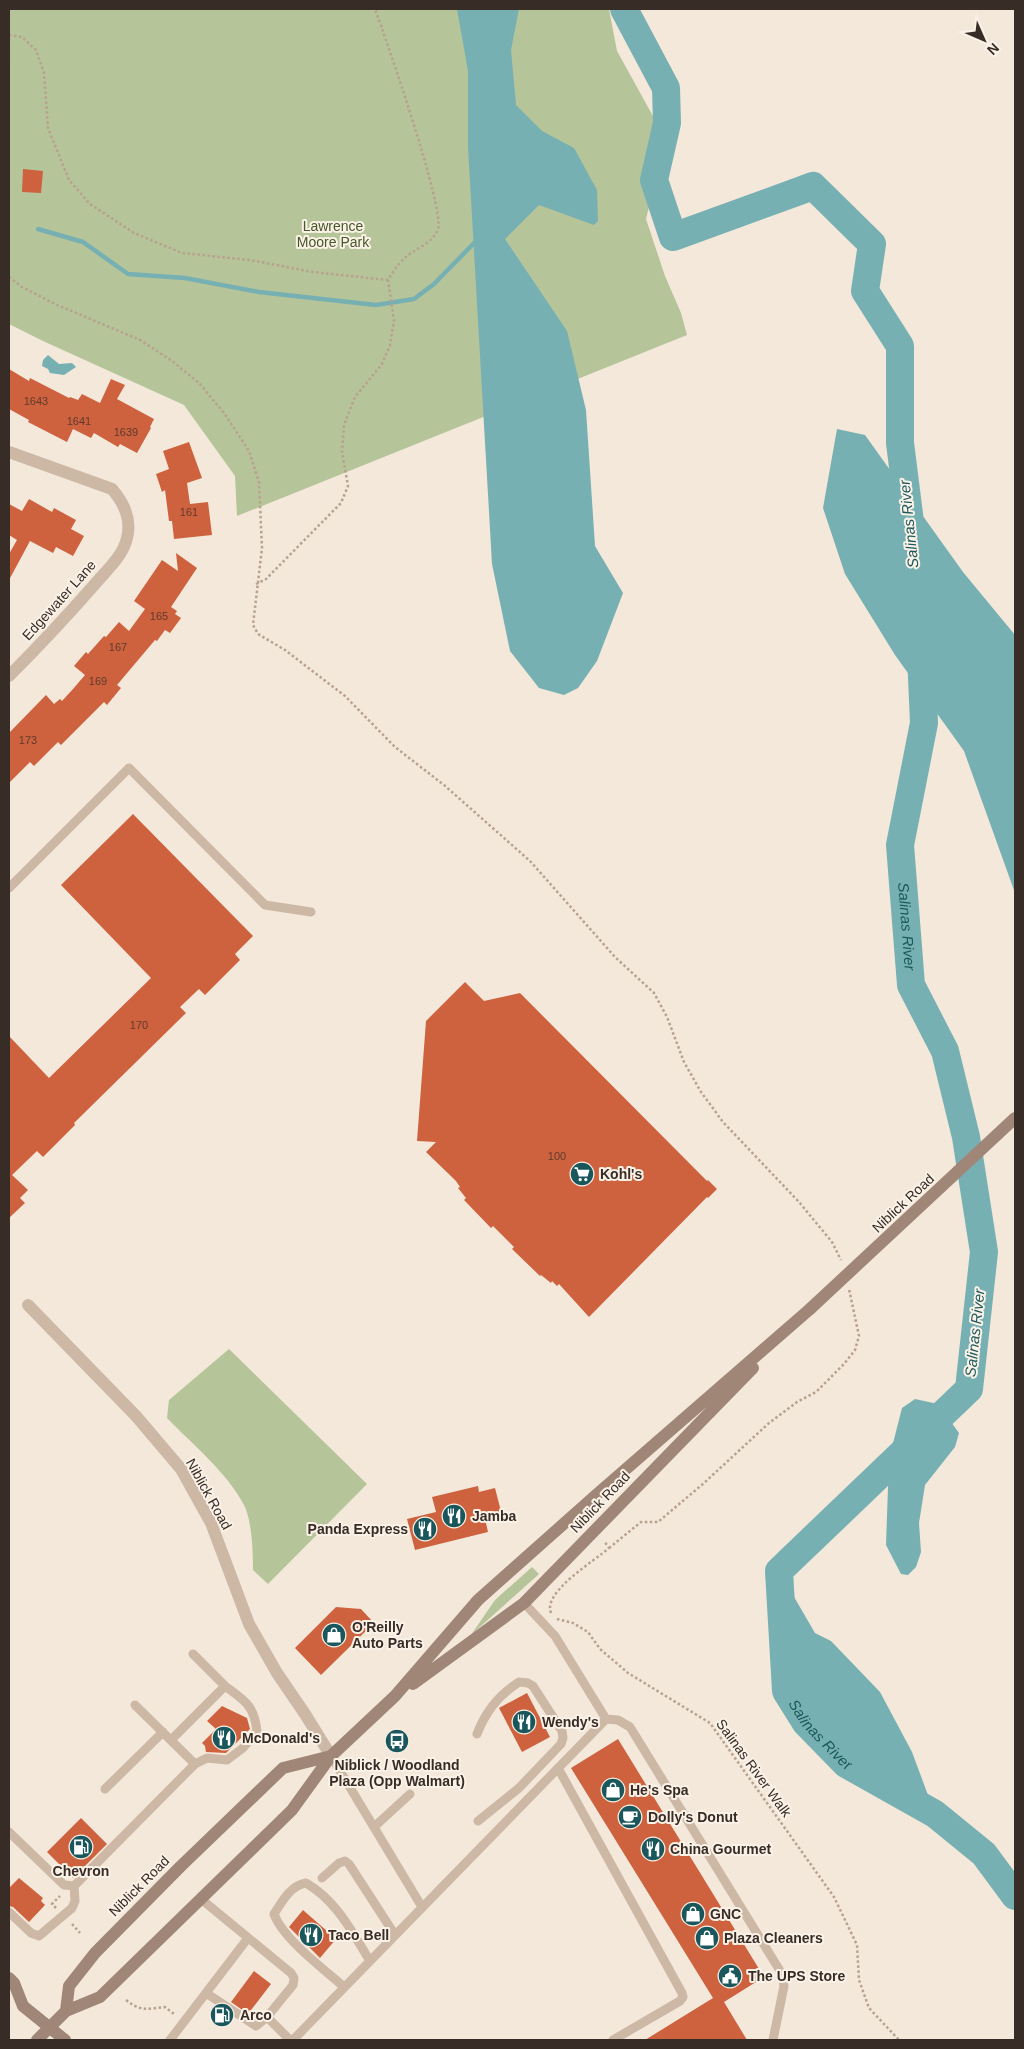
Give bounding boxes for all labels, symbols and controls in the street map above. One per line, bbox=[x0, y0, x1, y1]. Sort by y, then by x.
north arrow bbox=[959, 15, 1009, 65]
text: N bbox=[984, 40, 1002, 58]
park label: Lawrence Moore Park bbox=[297, 218, 370, 250]
house number: 1643 bbox=[24, 395, 48, 407]
house number: 1641 bbox=[67, 415, 91, 427]
house number: 1639 bbox=[114, 426, 138, 438]
water label: Salinas River bbox=[895, 478, 922, 569]
house number: 161 bbox=[180, 506, 198, 518]
street label: Edgewater Lane bbox=[19, 557, 99, 643]
house number: 165 bbox=[150, 610, 168, 622]
house number: 167 bbox=[109, 641, 127, 653]
house number: 169 bbox=[89, 675, 107, 687]
house number: 173 bbox=[19, 734, 37, 746]
water label: Salinas River bbox=[895, 882, 919, 972]
house number: 170 bbox=[130, 1019, 148, 1031]
house number: 100 bbox=[548, 1150, 566, 1162]
supermarket icon: Kohl's bbox=[569, 1161, 595, 1187]
place label: Kohl's bbox=[600, 1166, 642, 1182]
street label: Niblick Road bbox=[869, 1170, 937, 1236]
water label: Salinas River bbox=[961, 1287, 988, 1378]
street label: Niblick Road bbox=[183, 1456, 235, 1532]
street label: Niblick Road bbox=[567, 1468, 633, 1536]
restaurant icon: Jamba bbox=[441, 1503, 467, 1529]
place label: Jamba bbox=[472, 1508, 517, 1524]
restaurant icon: Panda Express bbox=[412, 1516, 438, 1542]
place label: Panda Express bbox=[308, 1521, 408, 1537]
place label: O'Reilly Auto Parts bbox=[352, 1619, 423, 1651]
shop icon: O'Reilly Auto Parts bbox=[321, 1622, 347, 1648]
water label: Salinas River bbox=[785, 1696, 856, 1774]
restaurant icon: Wendy's bbox=[511, 1709, 537, 1735]
place label: Wendy's bbox=[542, 1714, 599, 1730]
street label: Salinas River Walk bbox=[713, 1716, 795, 1821]
restaurant icon: McDonald's bbox=[211, 1725, 237, 1751]
bus stop icon: Niblick / Woodland Plaza (Opp Walmart) bbox=[384, 1728, 410, 1754]
place label: McDonald's bbox=[242, 1730, 320, 1746]
place label: Niblick / Woodland Plaza (Opp Walmart) bbox=[329, 1757, 465, 1789]
shop icon: He's Spa bbox=[600, 1777, 626, 1803]
place label: He's Spa bbox=[630, 1782, 689, 1798]
cafe icon: Dolly's Donut bbox=[617, 1804, 643, 1830]
place label: Dolly's Donut bbox=[648, 1809, 738, 1825]
fuel station icon: Chevron bbox=[68, 1834, 94, 1860]
restaurant icon: China Gourmet bbox=[640, 1836, 666, 1862]
place label: China Gourmet bbox=[670, 1841, 771, 1857]
street label: Niblick Road bbox=[106, 1853, 172, 1919]
place label: Chevron bbox=[53, 1863, 109, 1879]
shop icon: GNC bbox=[680, 1901, 706, 1927]
place label: GNC bbox=[710, 1906, 741, 1922]
restaurant icon: Taco Bell bbox=[298, 1922, 324, 1948]
shop icon: Plaza Cleaners bbox=[694, 1925, 720, 1951]
place label: Taco Bell bbox=[328, 1927, 389, 1943]
place label: Plaza Cleaners bbox=[724, 1930, 823, 1946]
public building icon: The UPS Store bbox=[717, 1963, 743, 1989]
place label: The UPS Store bbox=[748, 1968, 845, 1984]
fuel station icon: Arco bbox=[209, 2002, 235, 2028]
place label: Arco bbox=[240, 2007, 272, 2023]

